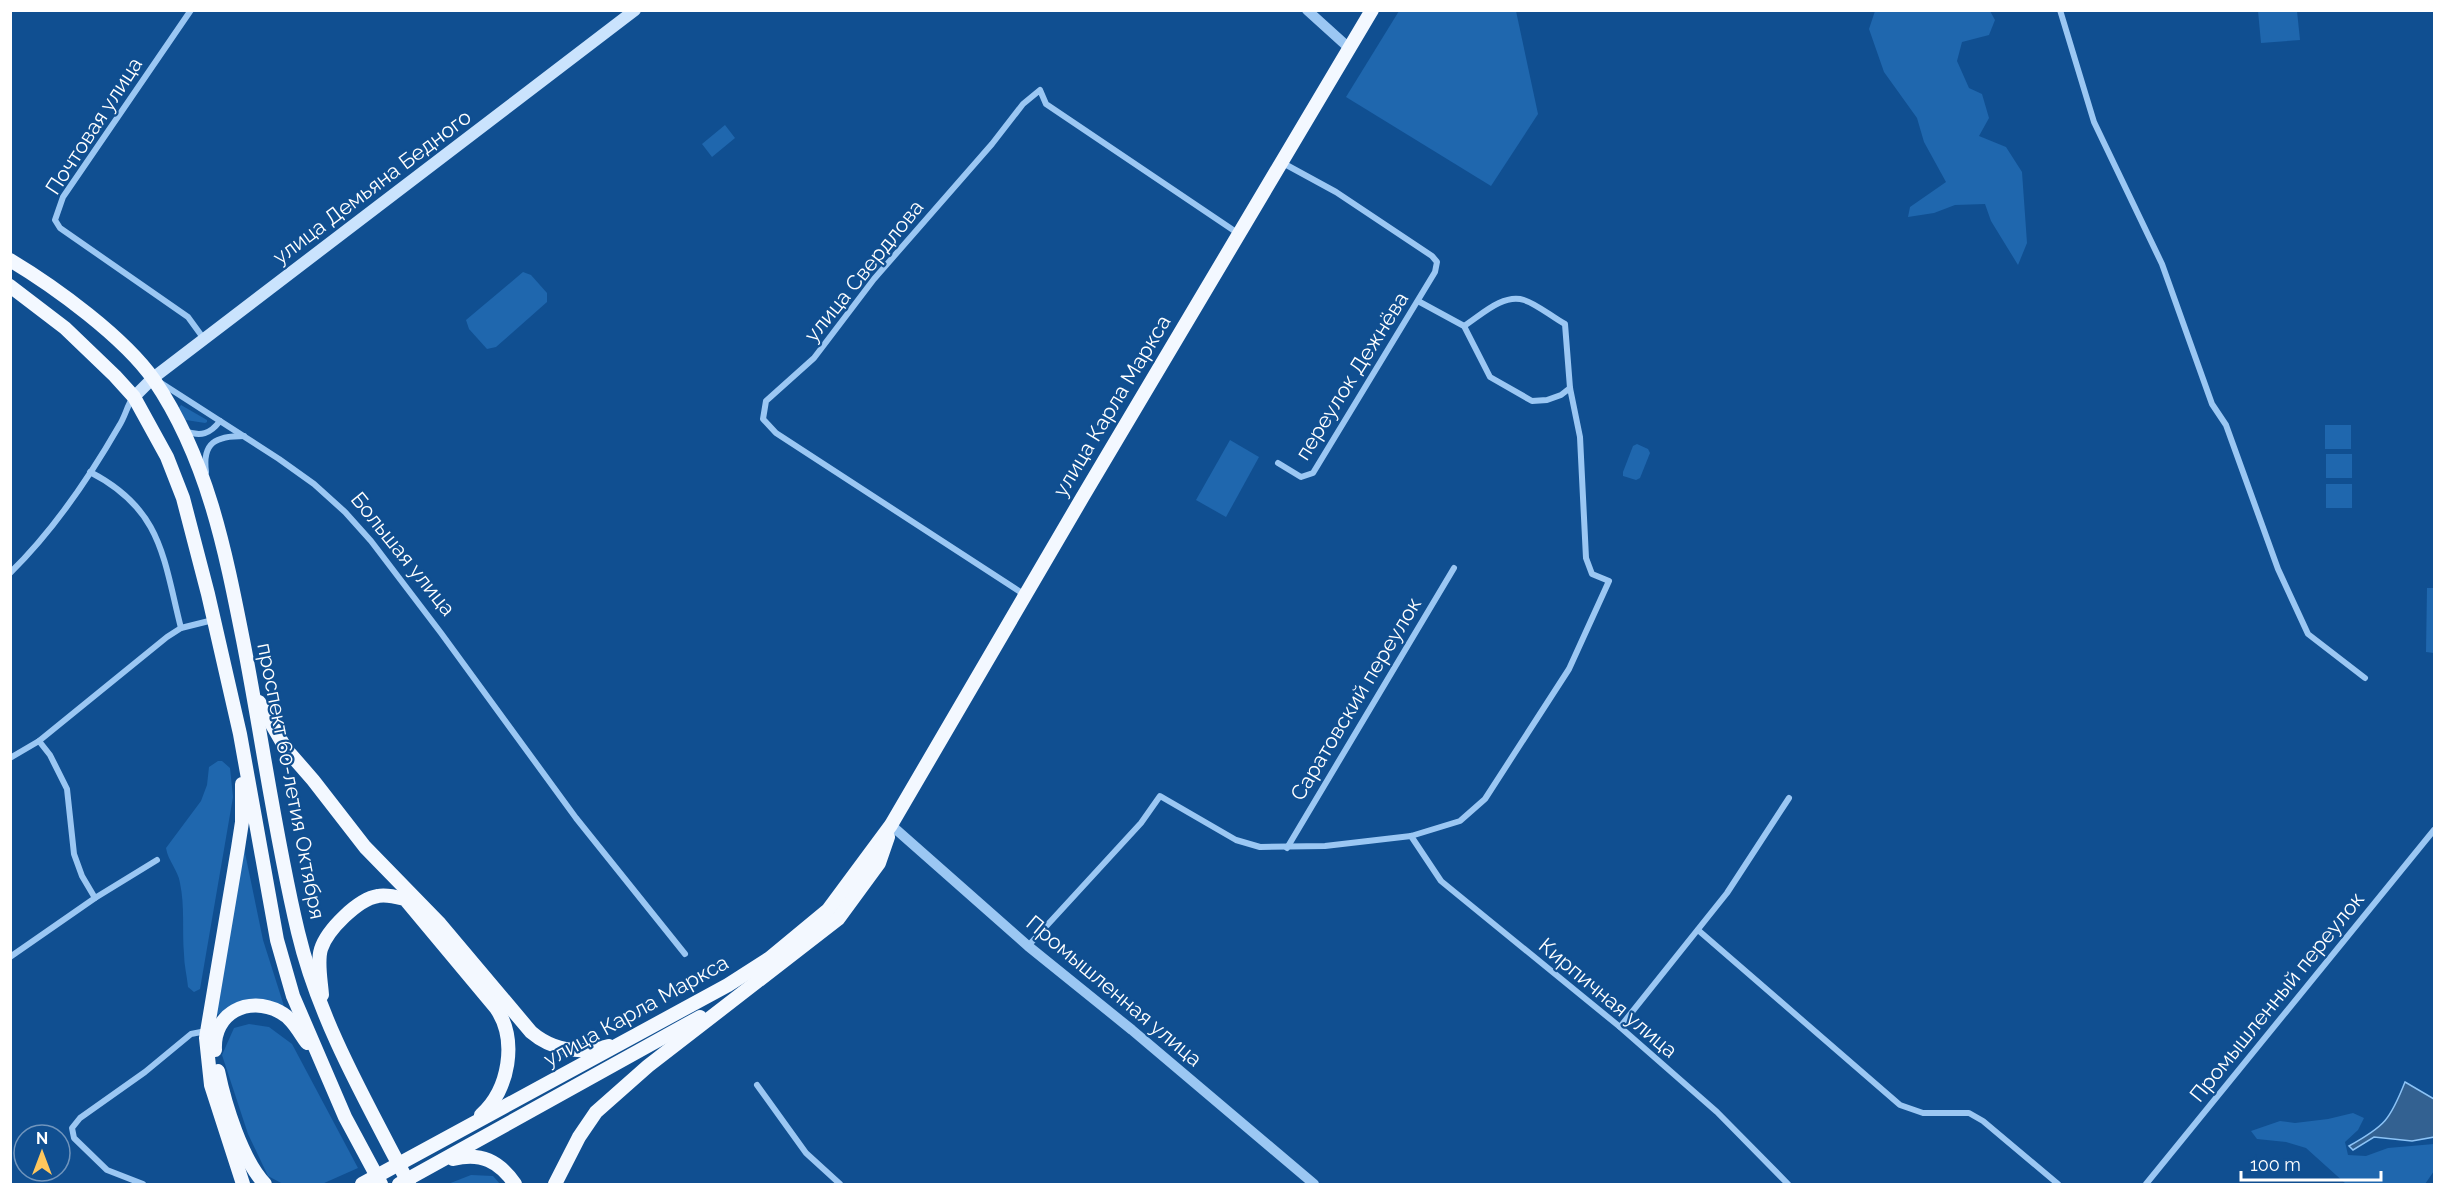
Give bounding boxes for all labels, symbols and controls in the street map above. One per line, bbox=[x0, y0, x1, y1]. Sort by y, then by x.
street label: Почтовая улица bbox=[40, 52, 147, 199]
street label: улица Демьяна Бедного bbox=[268, 104, 476, 269]
street label: улица Свердлова bbox=[799, 195, 928, 347]
street label: переулок Дежнёва bbox=[1290, 287, 1413, 464]
street label: улица Карла Маркса bbox=[1047, 310, 1176, 501]
street label: Большая улица bbox=[346, 487, 461, 620]
street label: Саратовский переулок bbox=[1285, 593, 1426, 805]
street label: проспект 60-летия Октября bbox=[252, 641, 331, 921]
street label: Промышленный переулок bbox=[2184, 887, 2369, 1107]
street label: Промышленная улица bbox=[1021, 910, 1207, 1071]
street label: Кирпичная улица bbox=[1534, 933, 1683, 1063]
street label: улица Карла Маркса bbox=[539, 949, 732, 1072]
north arrow bbox=[12, 1123, 72, 1183]
text: N bbox=[36, 1129, 48, 1148]
scale bar bbox=[2241, 1144, 2380, 1182]
text: 100 m bbox=[2250, 1154, 2301, 1175]

